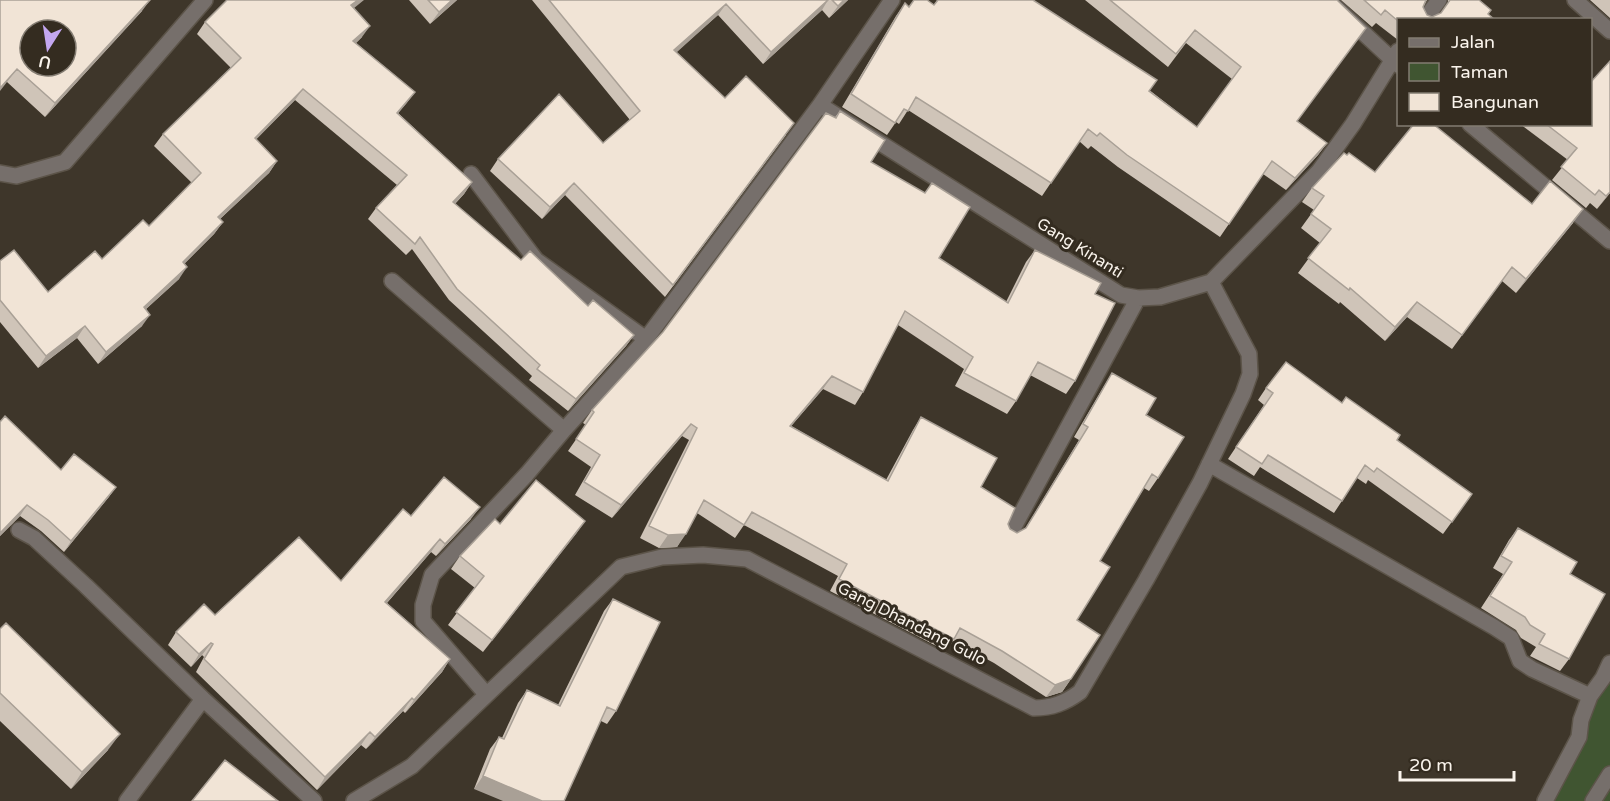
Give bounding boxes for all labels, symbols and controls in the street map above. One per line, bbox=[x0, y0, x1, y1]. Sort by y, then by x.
north arrow bbox=[18, 18, 78, 78]
legend bbox=[1397, 18, 1592, 126]
text: Jalan bbox=[1451, 31, 1495, 53]
text: U bbox=[37, 51, 53, 73]
text: Taman bbox=[1451, 61, 1508, 83]
text: Bangunan bbox=[1451, 91, 1539, 113]
street label: Gang Kinanti bbox=[1033, 213, 1127, 283]
street label: Gang Dhandang Gulo bbox=[834, 578, 990, 670]
scale bar bbox=[1400, 744, 1514, 782]
text: 20 m bbox=[1409, 754, 1453, 776]

